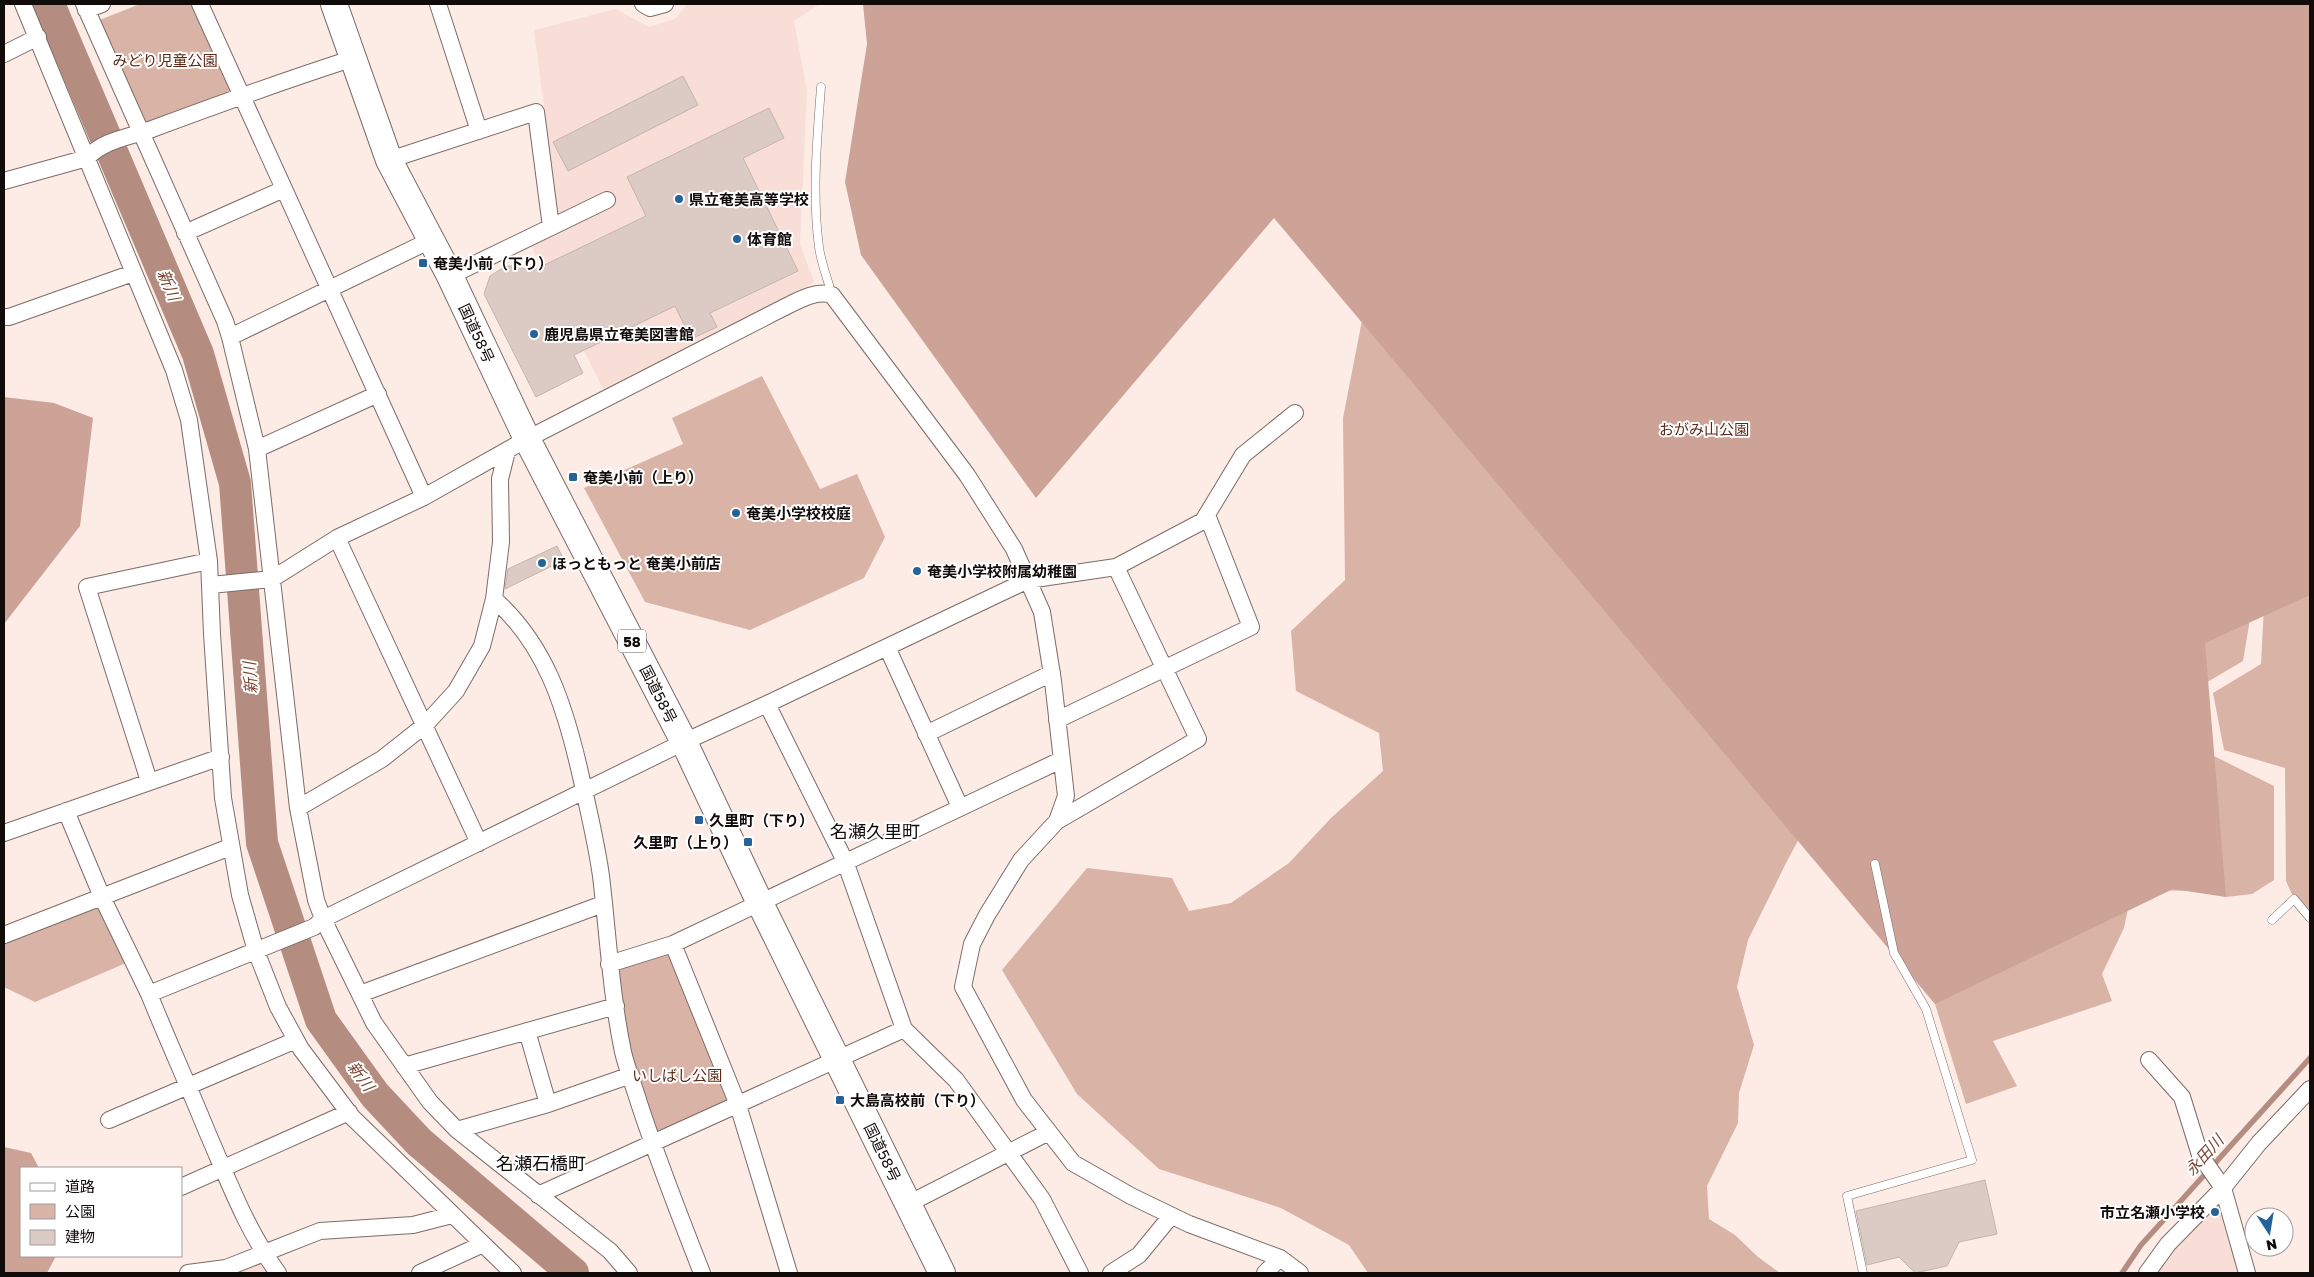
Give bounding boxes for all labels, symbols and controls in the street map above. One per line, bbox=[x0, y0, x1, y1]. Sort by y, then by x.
park label: みどり児童公園 bbox=[112, 51, 218, 69]
place label: 県立奄美高等学校 bbox=[689, 190, 809, 208]
marker: 県立奄美高等学校 bbox=[673, 193, 685, 205]
place label: 体育館 bbox=[747, 230, 792, 248]
marker: 体育館 bbox=[731, 233, 743, 245]
place label: 奄美小前（下り） bbox=[433, 254, 553, 272]
marker: 奄美小前（下り） bbox=[417, 257, 429, 269]
water label: 新川 bbox=[154, 266, 185, 305]
street label: 国道58号 bbox=[456, 301, 498, 365]
place label: 鹿児島県立奄美図書館 bbox=[544, 325, 694, 343]
marker: 鹿児島県立奄美図書館 bbox=[528, 328, 540, 340]
park label: おがみ山公園 bbox=[1659, 420, 1749, 438]
place label: 奄美小前（上り） bbox=[583, 468, 703, 486]
marker: 奄美小前（上り） bbox=[567, 471, 579, 483]
place label: 奄美小学校校庭 bbox=[746, 504, 851, 522]
marker: 奄美小学校校庭 bbox=[730, 507, 742, 519]
place label: ほっともっと 奄美小前店 bbox=[552, 554, 721, 572]
marker: ほっともっと 奄美小前店 bbox=[536, 557, 548, 569]
place label: 奄美小学校附属幼稚園 bbox=[927, 562, 1077, 580]
marker: 奄美小学校附属幼稚園 bbox=[911, 565, 923, 577]
road number: 58 bbox=[618, 630, 646, 652]
water label: 新川 bbox=[239, 659, 261, 695]
street label: 国道58号 bbox=[637, 662, 681, 726]
place label: 久里町（下り） bbox=[709, 811, 814, 829]
marker: 久里町（下り） bbox=[693, 814, 705, 826]
district label: 名瀬久里町 bbox=[830, 820, 920, 842]
place label: 久里町（上り） bbox=[633, 833, 738, 851]
marker: 久里町（上り） bbox=[742, 836, 754, 848]
water label: 新川 bbox=[344, 1057, 380, 1096]
park label: いしばし公園 bbox=[632, 1066, 722, 1084]
place label: 大島高校前（下り） bbox=[850, 1091, 985, 1109]
marker: 大島高校前（下り） bbox=[834, 1094, 846, 1106]
street label: 国道58号 bbox=[861, 1120, 905, 1184]
water label: 永田川 bbox=[2181, 1129, 2229, 1180]
district label: 名瀬石橋町 bbox=[496, 1152, 586, 1174]
legend bbox=[20, 1167, 182, 1257]
text: 道路 bbox=[65, 1177, 95, 1195]
text: 公園 bbox=[65, 1202, 95, 1220]
place label: 市立名瀬小学校 bbox=[2100, 1203, 2205, 1221]
marker: 市立名瀬小学校 bbox=[2209, 1206, 2221, 1218]
north arrow bbox=[2244, 1207, 2294, 1257]
text: 建物 bbox=[65, 1227, 95, 1245]
text: N bbox=[2265, 1236, 2279, 1255]

